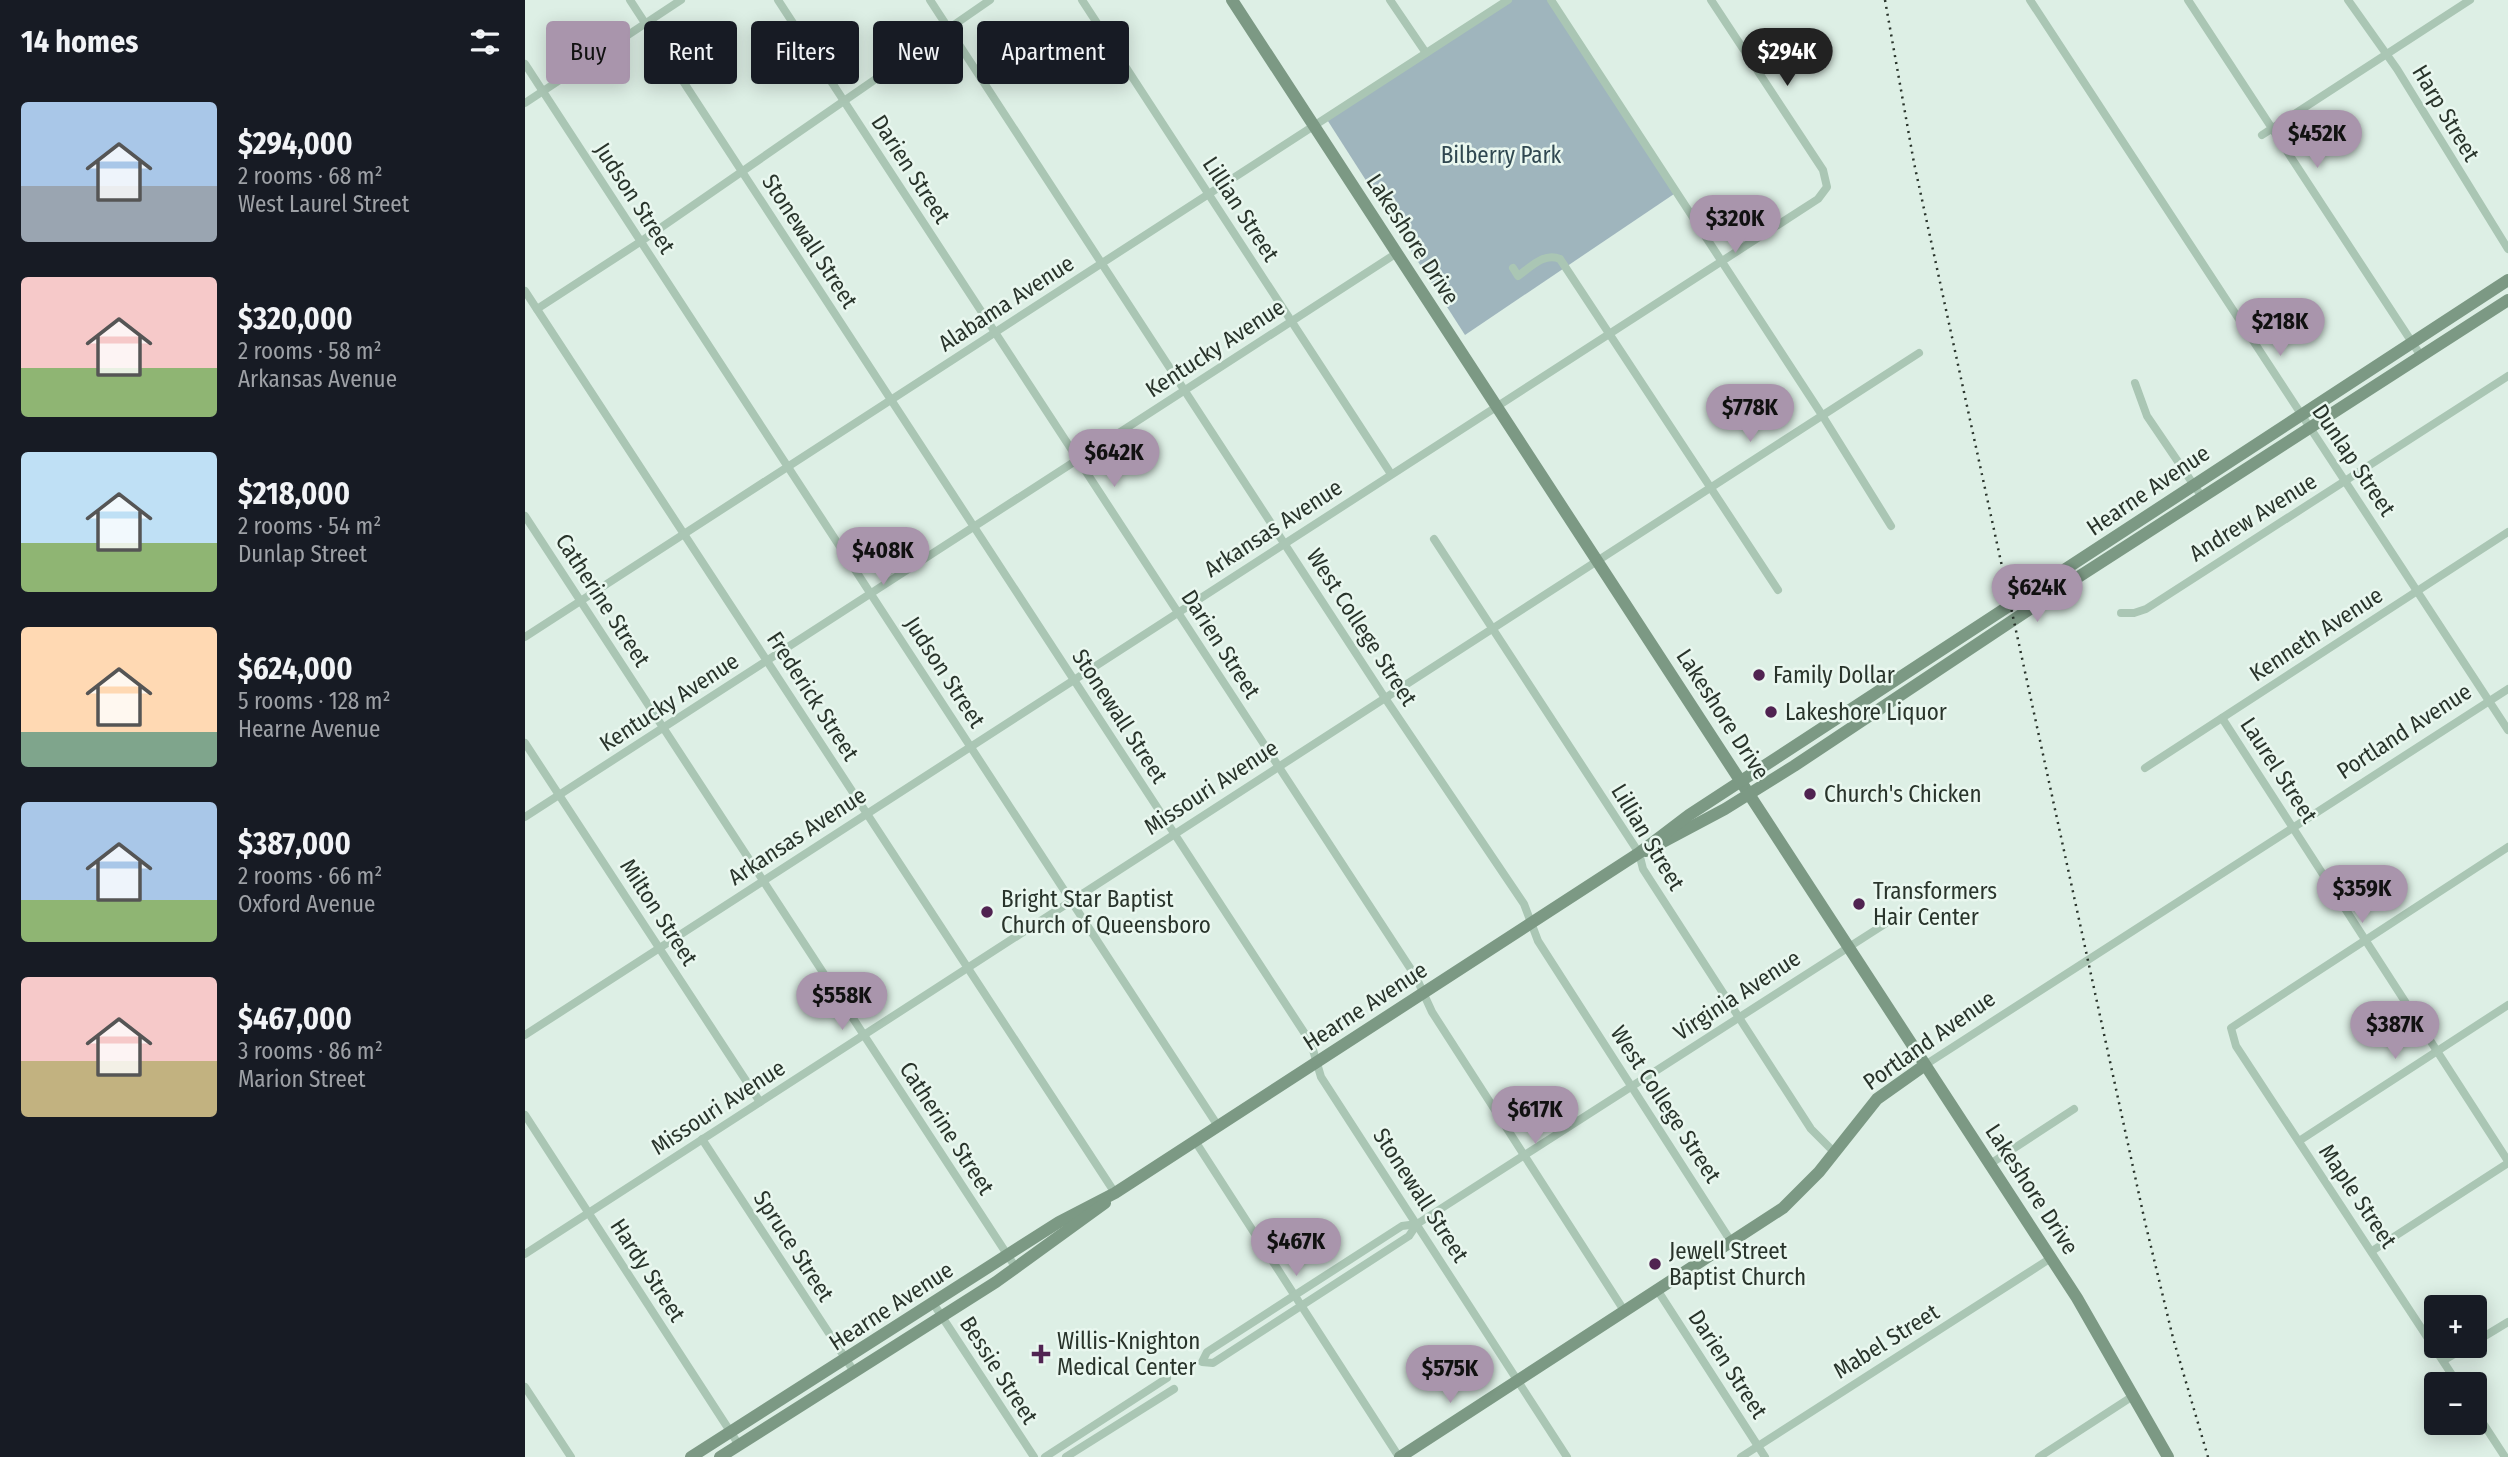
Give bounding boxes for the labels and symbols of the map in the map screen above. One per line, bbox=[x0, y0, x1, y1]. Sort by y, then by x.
pin: $294K bbox=[1738, 28, 1836, 88]
street label: Harp Street bbox=[2406, 60, 2486, 167]
street label: Darien Street bbox=[866, 110, 957, 229]
pin: $452K bbox=[2268, 110, 2366, 170]
street label: Judson Street bbox=[589, 137, 681, 259]
park label: Bilberry Park bbox=[1441, 141, 1562, 169]
street label: Lillian Street bbox=[1197, 151, 1285, 267]
street label: Lakeshore Drive bbox=[1360, 168, 1466, 310]
street label: Stonewall Street bbox=[756, 169, 864, 314]
pin: $320K bbox=[1686, 196, 1784, 255]
street label: Alabama Avenue bbox=[933, 249, 1079, 357]
street label: Kentucky Avenue bbox=[1140, 293, 1290, 403]
pin: $218K bbox=[2231, 298, 2329, 358]
pin: $778K bbox=[1701, 384, 1799, 444]
street label: Dunlap Street bbox=[2306, 399, 2402, 522]
pin: $642K bbox=[1065, 430, 1163, 489]
street label: Hearne Avenue bbox=[2081, 439, 2215, 541]
street label: Andrew Avenue bbox=[2184, 467, 2322, 567]
street label: Arkansas Avenue bbox=[1199, 473, 1347, 583]
street label: Catherine Street bbox=[550, 528, 657, 672]
pin: $408K bbox=[834, 528, 932, 587]
street label: West College Street bbox=[1301, 543, 1423, 711]
pin: $624K bbox=[1988, 564, 2086, 624]
street label: Kenneth Avenue bbox=[2244, 581, 2388, 687]
street label: Darien Street bbox=[1176, 585, 1267, 704]
street label: Judson Street bbox=[899, 611, 991, 733]
street label: Frederick Street bbox=[761, 626, 865, 766]
street label: Lakeshore Drive bbox=[1670, 643, 1776, 785]
street label: Stonewall Street bbox=[1066, 644, 1174, 789]
street label: Kentucky Avenue bbox=[594, 647, 744, 757]
place label: Family Dollar bbox=[1773, 661, 1895, 689]
marker: Family Dollar bbox=[1751, 667, 1767, 683]
street label: Portland Avenue bbox=[2331, 677, 2477, 785]
place label: Lakeshore Liquor bbox=[1785, 698, 1947, 726]
marker: Lakeshore Liquor bbox=[1763, 704, 1779, 720]
street label: Laurel Street bbox=[2235, 712, 2324, 828]
street label: Missouri Avenue bbox=[1139, 733, 1283, 841]
street label: Lillian Street bbox=[1605, 779, 1691, 896]
place label: Church's Chicken bbox=[1824, 780, 1982, 808]
street label: Arkansas Avenue bbox=[723, 781, 871, 891]
marker: Church's Chicken bbox=[1802, 786, 1818, 802]
street label: Milton Street bbox=[614, 853, 704, 971]
pin: $359K bbox=[2313, 866, 2411, 925]
place label: Transformers Hair Center bbox=[1873, 877, 1997, 931]
place label: Bright Star Baptist Church of Queensboro bbox=[1001, 885, 1211, 939]
marker: Transformers Hair Center bbox=[1851, 896, 1867, 912]
marker: Bright Star Baptist Church of Queensboro bbox=[979, 904, 995, 920]
street label: Virginia Avenue bbox=[1668, 944, 1806, 1046]
street label: Hearne Avenue bbox=[1298, 955, 1432, 1057]
pin: $558K bbox=[793, 972, 891, 1032]
street label: Portland Avenue bbox=[1858, 984, 2000, 1096]
pin: $387K bbox=[2346, 1002, 2444, 1061]
street label: West College Street bbox=[1605, 1020, 1727, 1188]
street label: Missouri Avenue bbox=[646, 1053, 790, 1161]
street label: Catherine Street bbox=[894, 1056, 1001, 1200]
pin: $617K bbox=[1486, 1086, 1584, 1146]
street label: Lakeshore Drive bbox=[1979, 1118, 2085, 1260]
street label: Stonewall Street bbox=[1367, 1123, 1475, 1268]
street label: Maple Street bbox=[2313, 1139, 2403, 1254]
street label: Spruce Street bbox=[748, 1185, 840, 1307]
street label: Hardy Street bbox=[604, 1213, 692, 1327]
pin: $467K bbox=[1247, 1218, 1345, 1278]
place label: Jewell Street Baptist Church bbox=[1669, 1237, 1806, 1291]
street label: Hearne Avenue bbox=[824, 1255, 958, 1357]
marker: Jewell Street Baptist Church bbox=[1647, 1256, 1663, 1272]
street label: Mabel Street bbox=[1828, 1297, 1944, 1384]
street label: Darien Street bbox=[1683, 1305, 1774, 1424]
street label: Bessie Street bbox=[954, 1311, 1044, 1429]
place label: Willis-Knighton Medical Center bbox=[1057, 1327, 1200, 1381]
marker: Willis-Knighton Medical Center bbox=[1031, 1344, 1051, 1364]
pin: $575K bbox=[1401, 1346, 1499, 1405]

